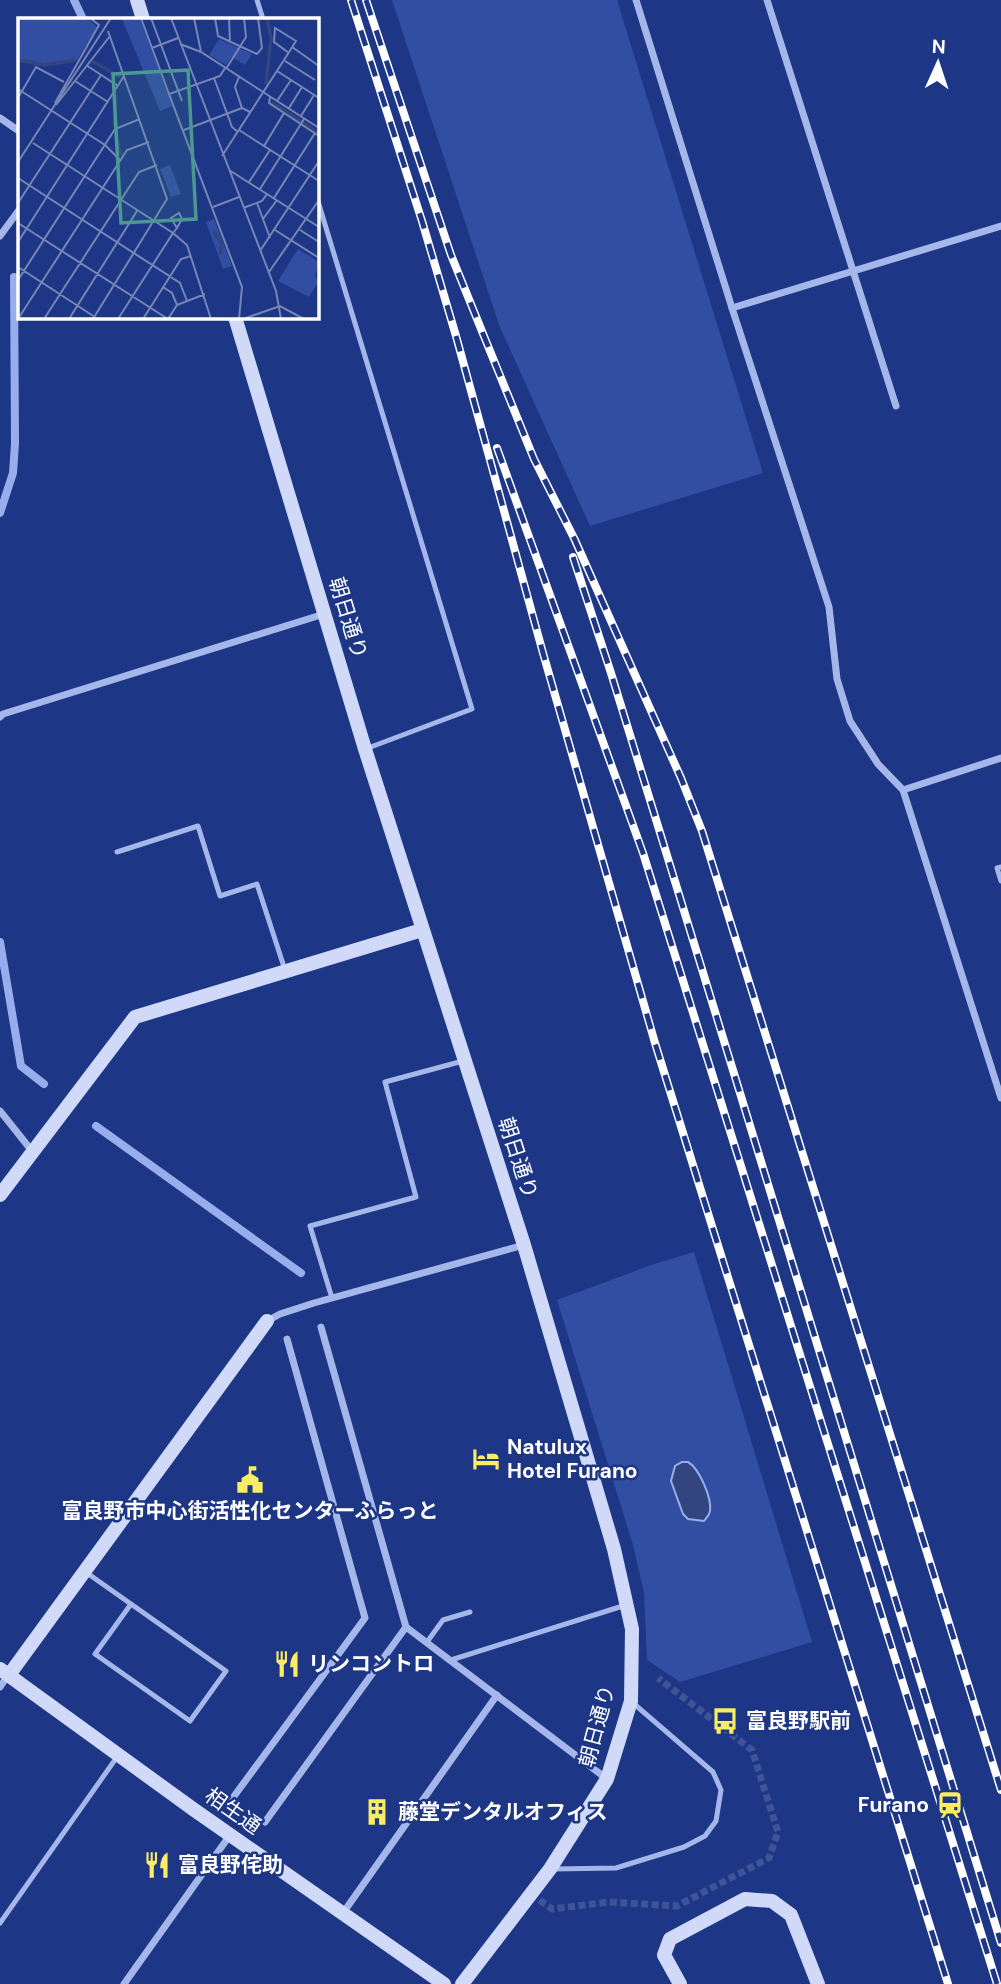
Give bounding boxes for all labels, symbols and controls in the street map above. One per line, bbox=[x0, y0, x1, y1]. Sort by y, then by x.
inset map bbox=[18, 18, 318, 318]
north arrow bbox=[903, 28, 973, 98]
text: N bbox=[931, 34, 946, 59]
street label: 朝日通り bbox=[322, 574, 374, 662]
street label: 朝日通り bbox=[492, 1114, 544, 1202]
place label: Natulux Hotel Furano bbox=[507, 1433, 638, 1485]
hotel icon: Natulux Hotel Furano bbox=[471, 1444, 501, 1474]
public building icon: 富良野市中心街活性化センターふらっと bbox=[235, 1465, 265, 1495]
place label: 富良野市中心街活性化センターふらっと bbox=[61, 1497, 439, 1525]
restaurant icon: リンコントロ bbox=[272, 1649, 302, 1679]
place label: リンコントロ bbox=[308, 1650, 434, 1678]
street label: 朝日通り bbox=[573, 1682, 621, 1770]
bus stop icon: 富良野駅前 bbox=[710, 1706, 740, 1736]
place label: 富良野駅前 bbox=[746, 1707, 851, 1735]
street label: 相生通 bbox=[199, 1781, 267, 1841]
station icon: Furano bbox=[935, 1790, 965, 1820]
place label: Furano bbox=[858, 1791, 929, 1819]
building icon: 藤堂デンタルオフィス bbox=[362, 1797, 392, 1827]
place label: 藤堂デンタルオフィス bbox=[398, 1798, 608, 1826]
restaurant icon: 富良野侘助 bbox=[142, 1850, 172, 1880]
place label: 富良野侘助 bbox=[178, 1851, 283, 1879]

